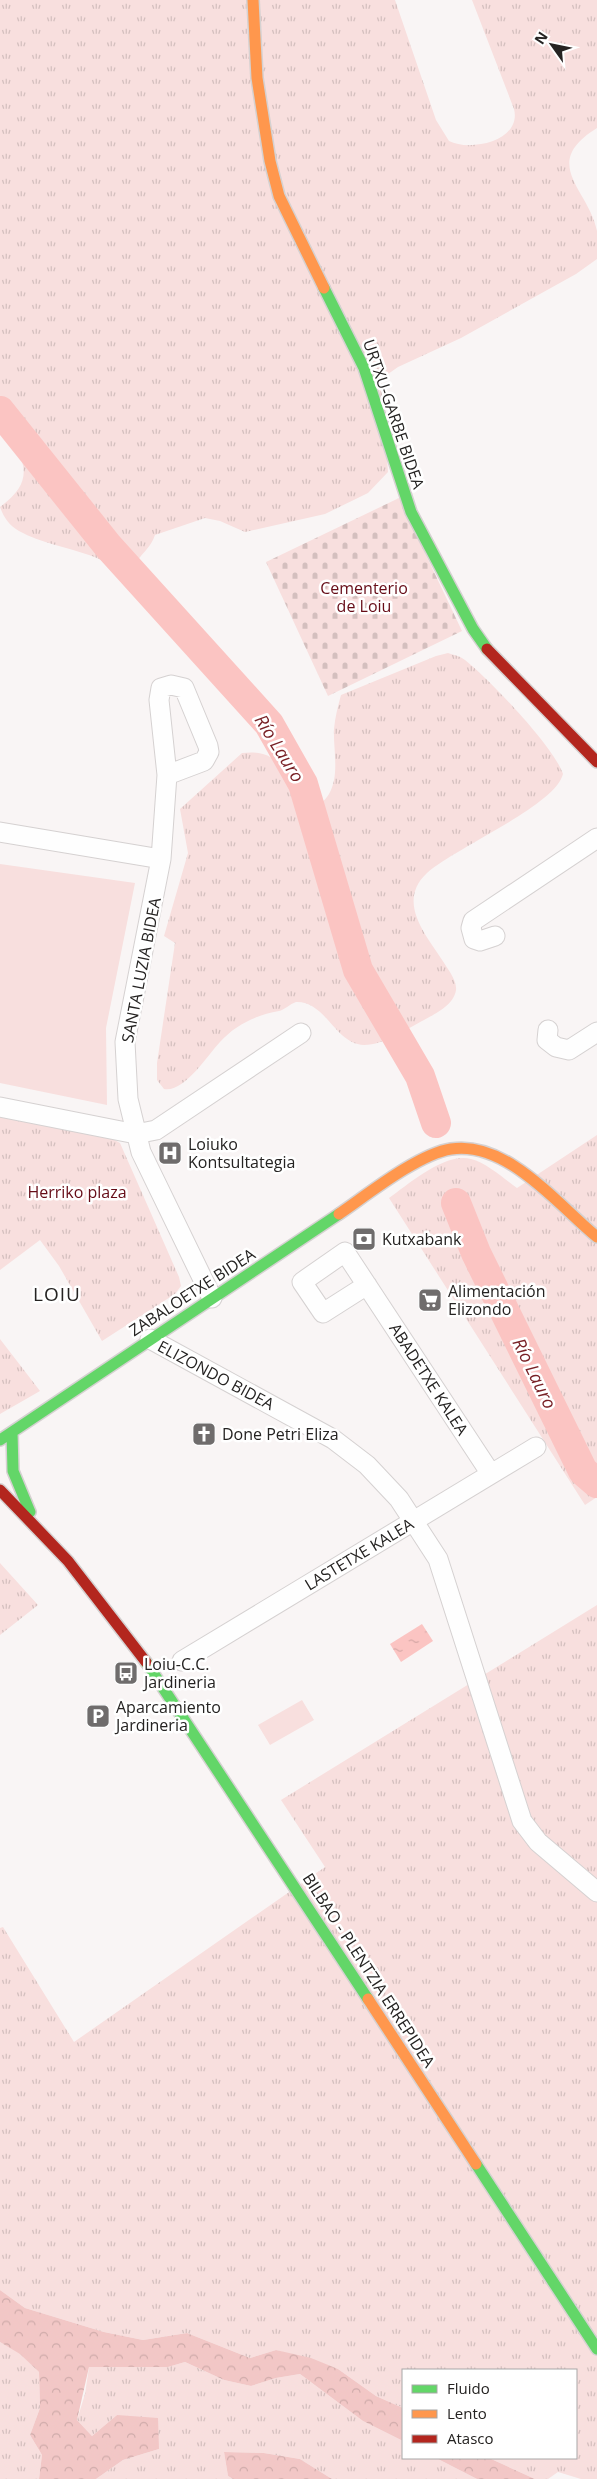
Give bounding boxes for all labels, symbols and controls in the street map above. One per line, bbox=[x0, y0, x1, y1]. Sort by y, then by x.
north arrow bbox=[527, 20, 577, 70]
text: N bbox=[530, 28, 552, 48]
street label: URTXU-GARBE BIDEA bbox=[358, 336, 430, 493]
park label: Cementerio de Loiu bbox=[320, 577, 408, 617]
water label: Río Lauro bbox=[250, 709, 310, 787]
street label: SANTA LUZIA BIDEA bbox=[116, 895, 166, 1044]
place label: Loiuko Kontsultategia bbox=[188, 1133, 295, 1173]
hospital icon: Loiuko Kontsultategia bbox=[157, 1140, 183, 1166]
park label: Herriko plaza bbox=[27, 1181, 127, 1203]
bank icon: Kutxabank bbox=[351, 1226, 377, 1252]
place label: Kutxabank bbox=[382, 1228, 462, 1250]
street label: ZABALOETXE BIDEA bbox=[125, 1243, 260, 1341]
place label: Alimentación Elizondo bbox=[448, 1280, 546, 1320]
district label: LOIU bbox=[33, 1281, 81, 1307]
supermarket icon: Alimentación Elizondo bbox=[417, 1287, 443, 1313]
street label: ABADETXE KALEA bbox=[385, 1319, 474, 1440]
water label: Río Lauro bbox=[508, 1334, 562, 1412]
street label: ELIZONDO BIDEA bbox=[154, 1335, 279, 1415]
church icon: Done Petri Eliza bbox=[191, 1421, 217, 1447]
place label: Done Petri Eliza bbox=[222, 1423, 339, 1445]
street label: LASTETXE KALEA bbox=[300, 1512, 418, 1595]
place label: Loiu-C.C. Jardineria bbox=[142, 1653, 216, 1693]
bus stop icon: Loiu-C.C. Jardineria bbox=[113, 1660, 139, 1686]
place label: Aparcamiento Jardineria bbox=[114, 1696, 221, 1736]
parking icon: Aparcamiento Jardineria bbox=[85, 1703, 111, 1729]
street label: BILBAO - PLENTZIA ERREPIDEA bbox=[298, 1869, 441, 2072]
legend bbox=[402, 2369, 577, 2459]
text: Fluido bbox=[447, 2378, 490, 2398]
text: Lento bbox=[447, 2403, 487, 2423]
text: Atasco bbox=[447, 2428, 494, 2448]

